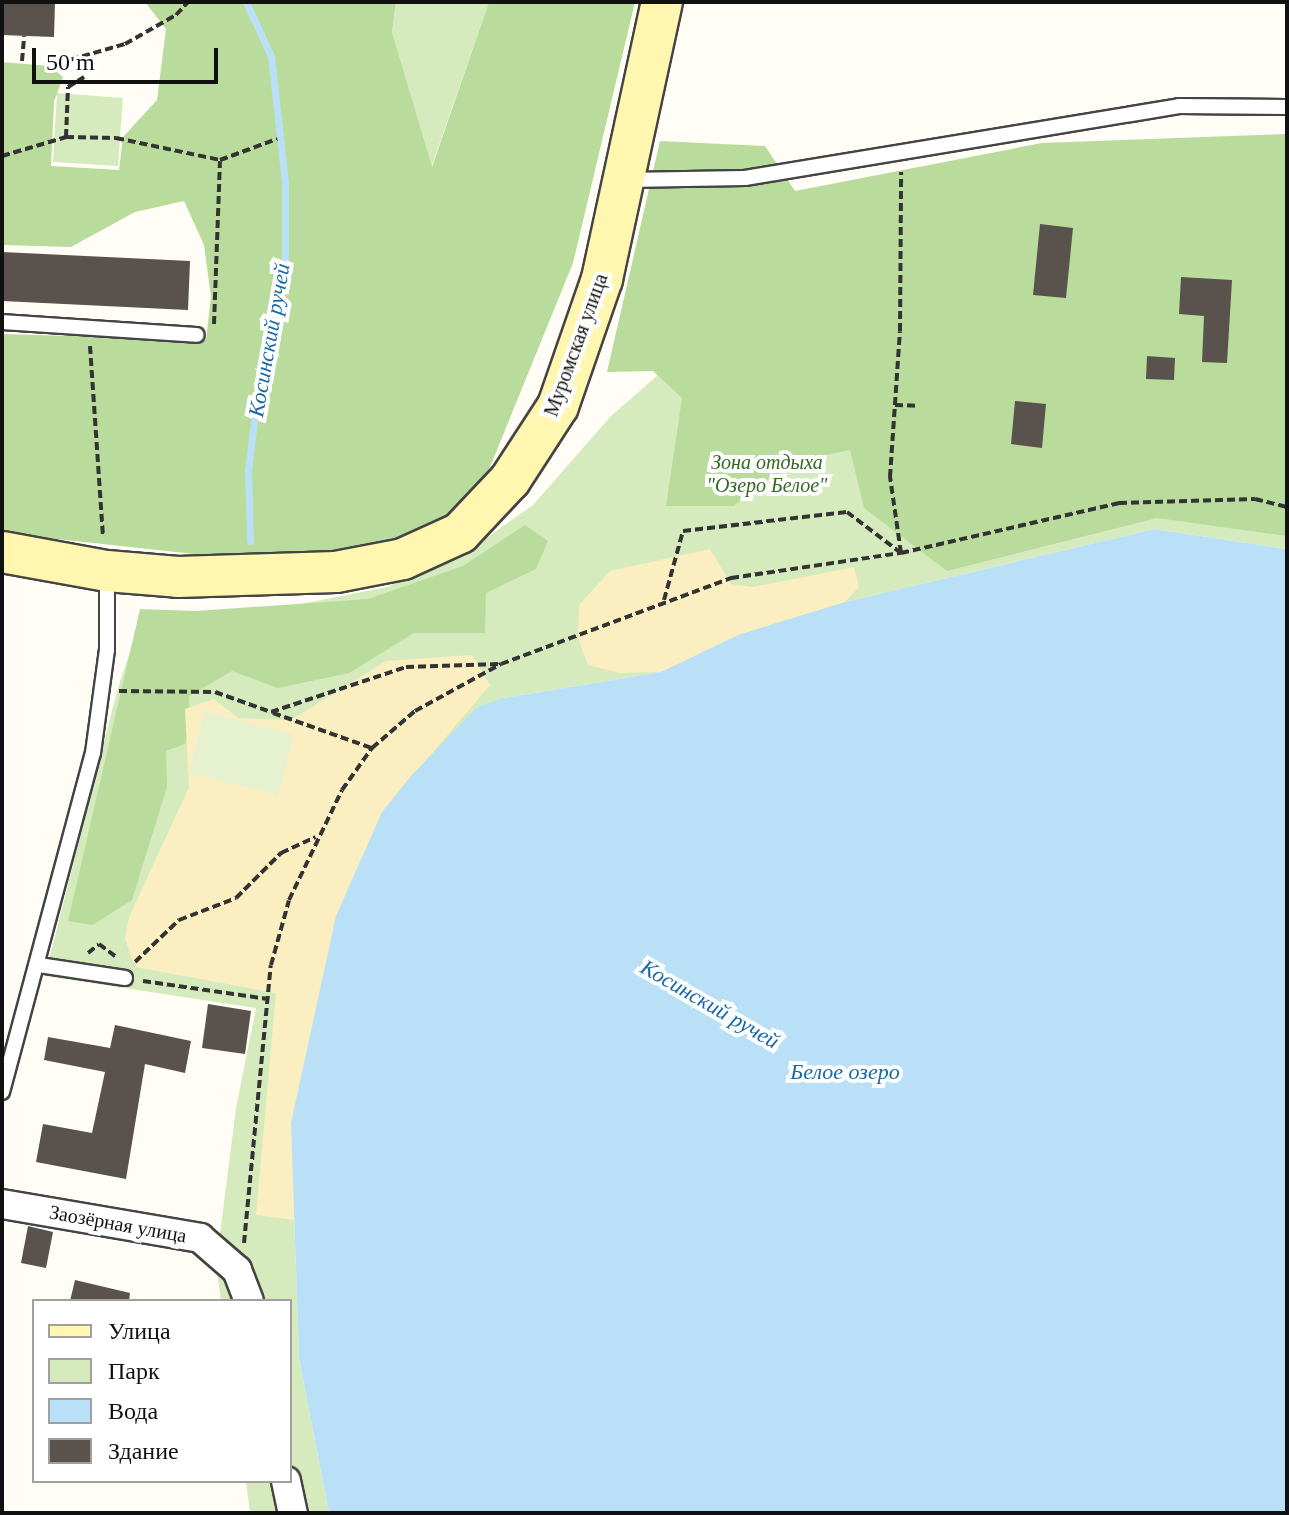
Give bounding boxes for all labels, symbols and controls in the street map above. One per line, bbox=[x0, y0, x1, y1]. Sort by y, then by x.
scale bar bbox=[36, 32, 222, 82]
text: 50 m bbox=[46, 49, 95, 75]
water label: Косинский ручей bbox=[242, 261, 296, 419]
street label: Муромская улица bbox=[539, 270, 613, 420]
park label: Зона отдыха "Озеро Белое" bbox=[707, 450, 827, 497]
water label: Косинский ручей bbox=[636, 954, 784, 1054]
water label: Белое озеро bbox=[790, 1059, 900, 1085]
street label: Заозёрная улица bbox=[48, 1200, 188, 1248]
legend bbox=[32, 1299, 292, 1483]
text: Улица bbox=[108, 1318, 171, 1344]
text: Парк bbox=[108, 1358, 160, 1384]
text: Вода bbox=[108, 1398, 158, 1424]
text: Здание bbox=[108, 1438, 179, 1464]

